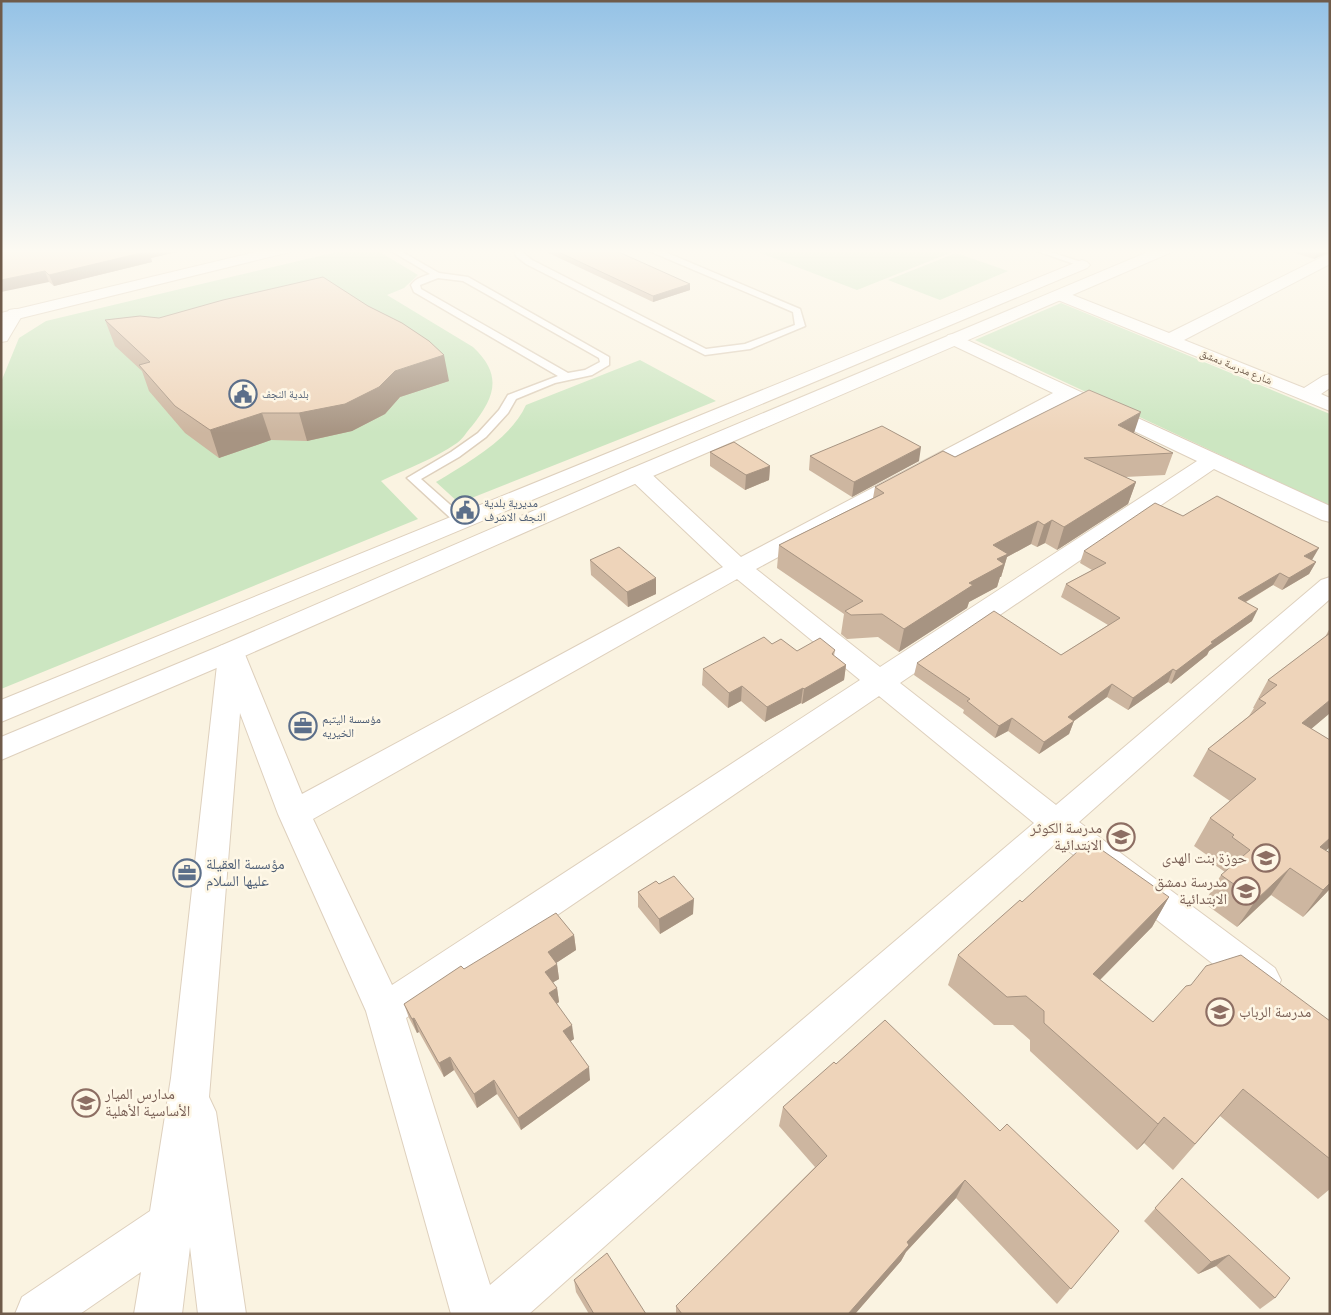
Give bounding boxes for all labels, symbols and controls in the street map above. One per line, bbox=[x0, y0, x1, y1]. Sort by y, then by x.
street label: شارع مدرسة دمشق bbox=[1198, 347, 1274, 387]
public building icon: بلدية النجف bbox=[228, 379, 258, 409]
place label: بلدية النجف bbox=[262, 388, 309, 401]
public building icon: مديرية بلدية النجف الاشرف bbox=[450, 495, 480, 525]
place label: مديرية بلدية النجف الاشرف bbox=[484, 496, 546, 524]
office icon: مؤسسة اليتبم الخيريه bbox=[288, 711, 318, 741]
place label: مؤسسة اليتبم الخيريه bbox=[322, 712, 381, 740]
place label: مدرسة الكوثر الابتدائية bbox=[1029, 819, 1102, 854]
school or university icon: مدرسة الكوثر الابتدائية bbox=[1106, 822, 1136, 852]
school or university icon: حوزة بنت الهدى bbox=[1251, 843, 1281, 873]
place label: حوزة بنت الهدى bbox=[1162, 849, 1247, 868]
place label: مؤسسة العقيلة عليها السلام bbox=[206, 855, 285, 891]
office icon: مؤسسة العقيلة عليها السلام bbox=[172, 858, 202, 888]
place label: مدرسة دمشق الابتدائية bbox=[1154, 873, 1227, 908]
school or university icon: مدرسة دمشق الابتدائية bbox=[1231, 876, 1261, 906]
school or university icon: مدرسة الرباب bbox=[1205, 997, 1235, 1027]
place label: مدرسة الرباب bbox=[1239, 1003, 1311, 1021]
place label: مدارس الميار الأساسية الأهلية bbox=[104, 1085, 190, 1120]
school or university icon: مدارس الميار الأساسية الأهلية bbox=[71, 1088, 101, 1118]

